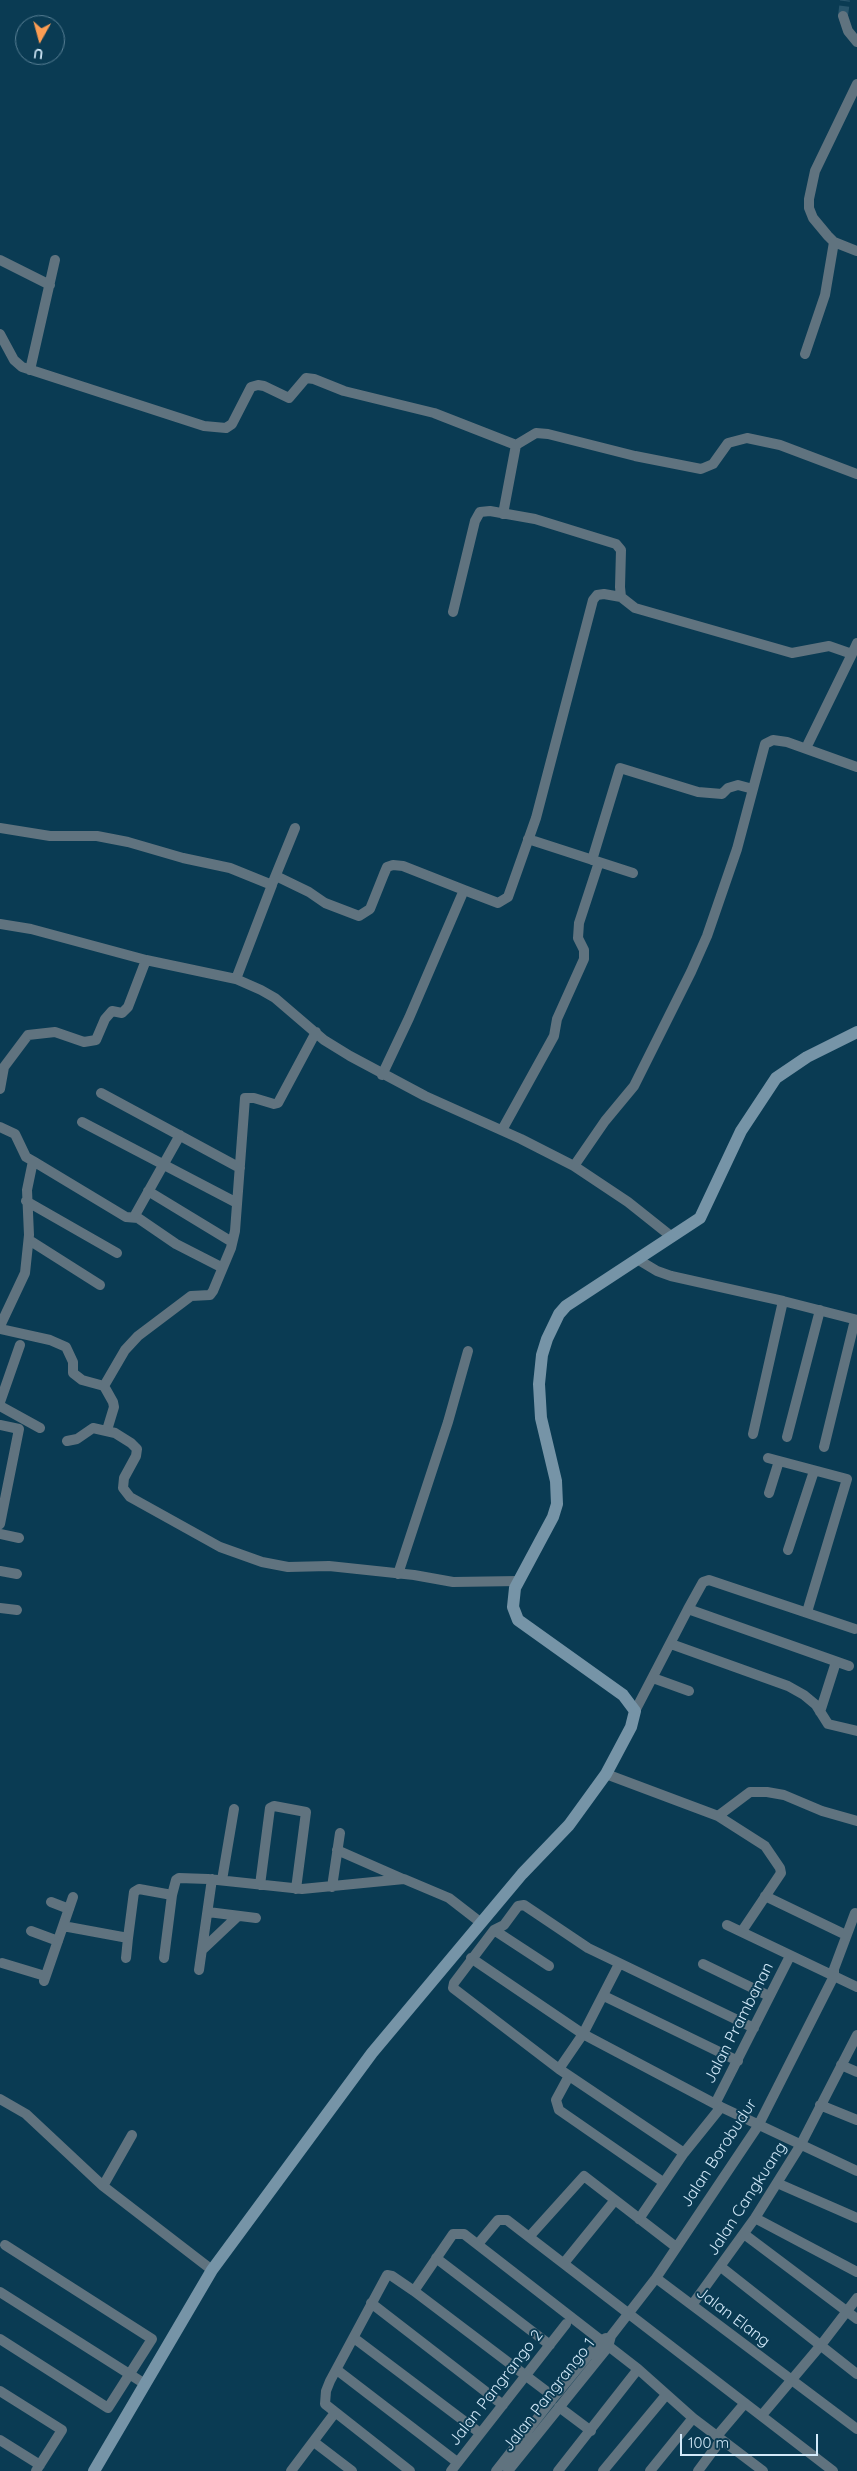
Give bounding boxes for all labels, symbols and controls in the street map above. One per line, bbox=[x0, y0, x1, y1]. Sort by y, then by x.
north arrow bbox=[15, 15, 65, 65]
text: U bbox=[32, 44, 44, 63]
street label: Jalan Prambanan bbox=[700, 1959, 778, 2087]
street label: Jalan Borobudur bbox=[677, 2095, 761, 2211]
street label: Jalan Cangkuang bbox=[703, 2139, 791, 2259]
street label: Jalan Elang bbox=[692, 2283, 774, 2351]
street label: Jalan Pangrango 2 bbox=[445, 2326, 547, 2450]
street label: Jalan Pangrango 1 bbox=[499, 2334, 599, 2456]
scale bar bbox=[682, 2424, 820, 2456]
text: 100 m bbox=[688, 2433, 729, 2452]

